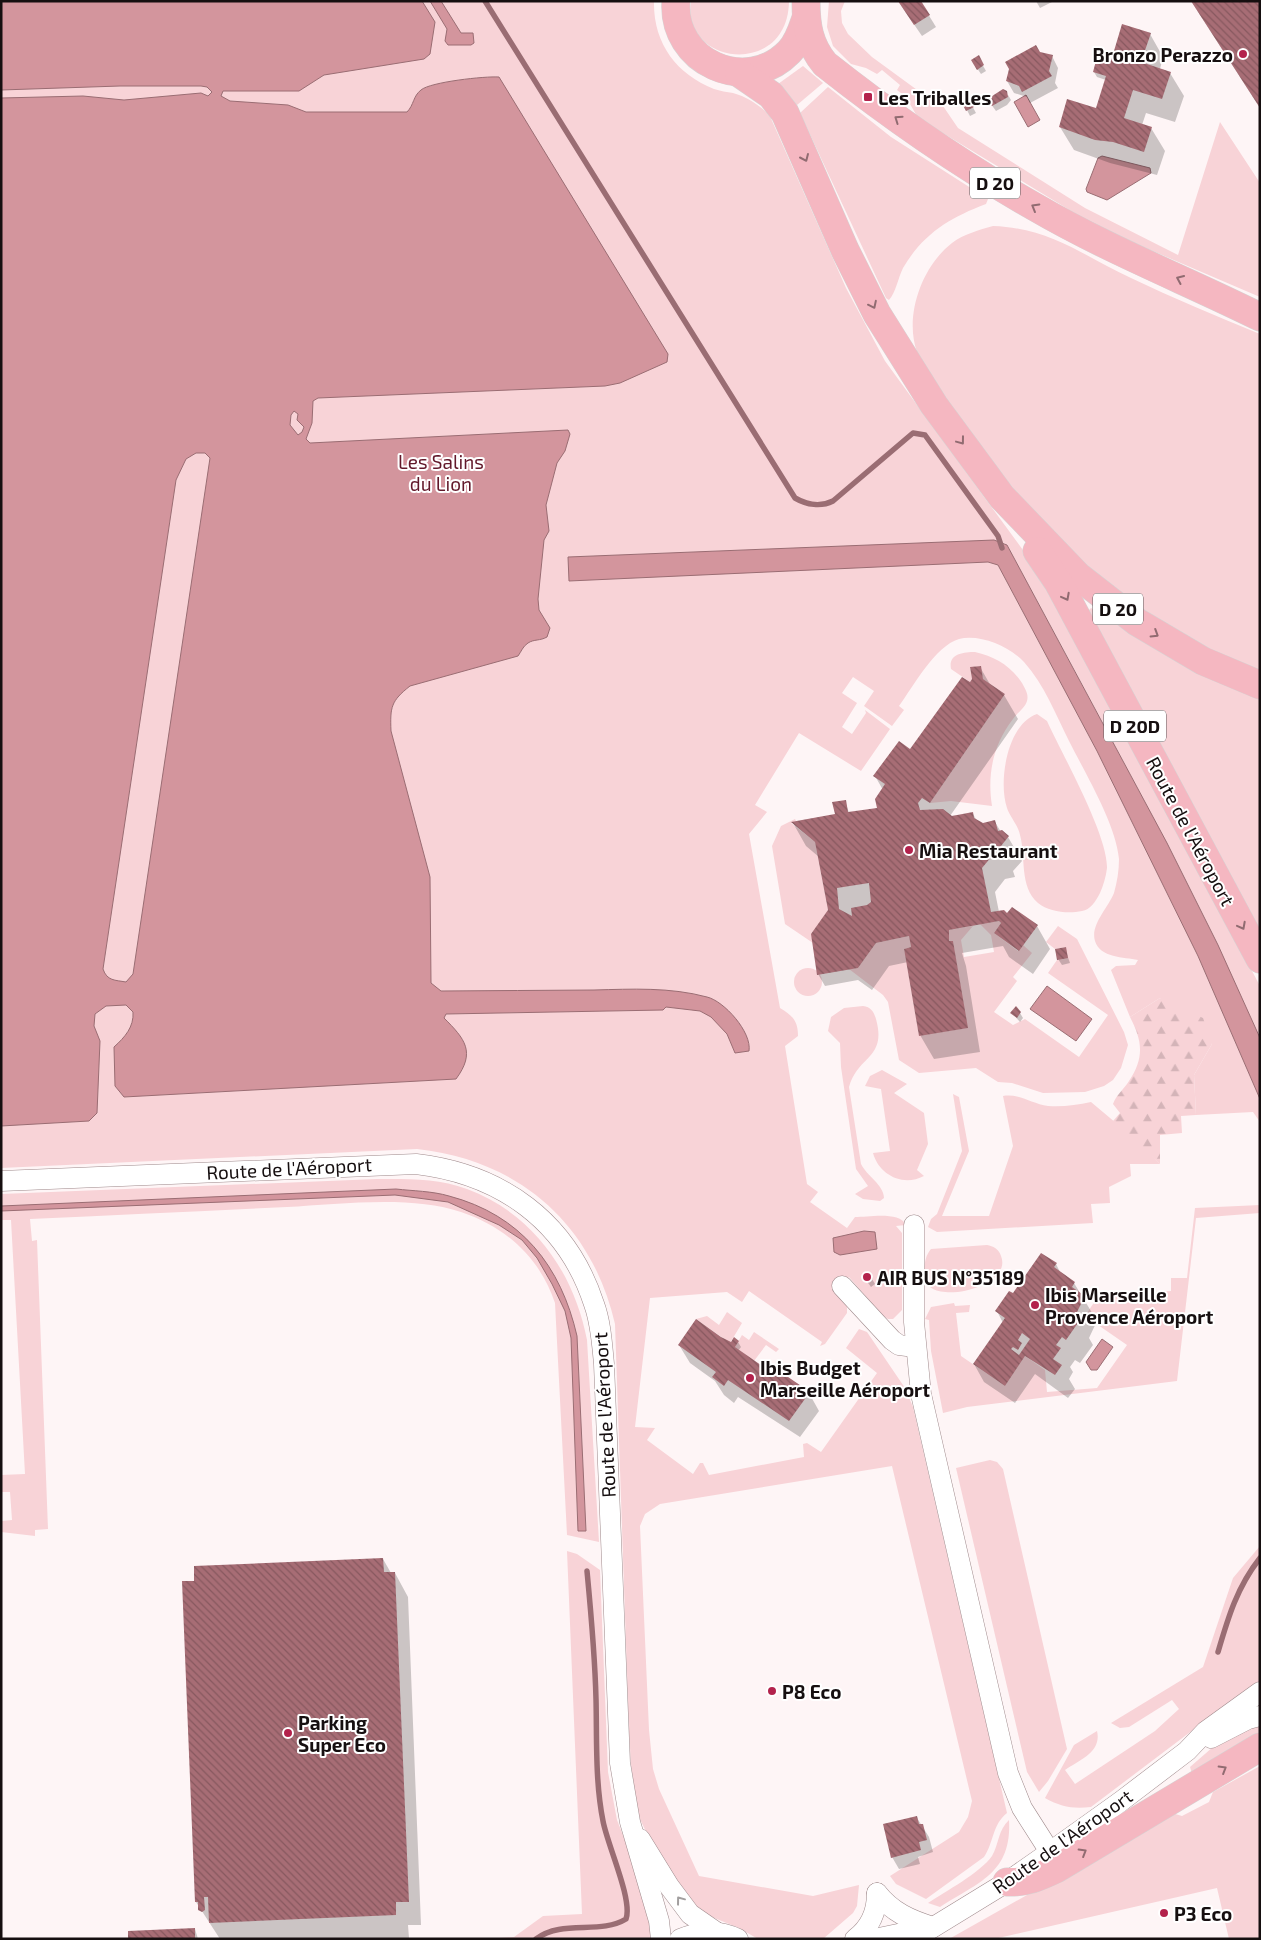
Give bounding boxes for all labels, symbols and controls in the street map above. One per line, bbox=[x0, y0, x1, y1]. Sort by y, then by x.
place label: Bronzo Perazzo bbox=[1093, 43, 1233, 66]
marker: Bronzo Perazzo bbox=[1237, 48, 1249, 60]
place label: Les Triballes bbox=[878, 86, 991, 109]
marker: Les Triballes bbox=[862, 91, 874, 103]
one-way arrow bbox=[894, 116, 904, 125]
one-way arrow bbox=[799, 153, 809, 162]
road number: D 20 bbox=[970, 168, 1020, 198]
one-way arrow bbox=[1031, 203, 1040, 213]
one-way arrow bbox=[1176, 275, 1185, 286]
one-way arrow bbox=[866, 300, 877, 309]
one-way arrow bbox=[955, 435, 964, 445]
park label: Les Salins du Lion bbox=[398, 450, 484, 495]
one-way arrow bbox=[1060, 592, 1070, 601]
road number: D 20 bbox=[1093, 594, 1143, 624]
one-way arrow bbox=[1150, 628, 1159, 637]
road number: D 20D bbox=[1104, 710, 1166, 741]
street label: Route de l'Aéroport bbox=[1142, 752, 1240, 910]
place label: Mia Restaurant bbox=[919, 839, 1058, 862]
marker: Mia Restaurant bbox=[903, 844, 915, 856]
one-way arrow bbox=[1236, 920, 1246, 929]
street label: Route de l'Aéroport bbox=[206, 1152, 372, 1184]
place label: AIR BUS N°35189 bbox=[877, 1266, 1025, 1289]
marker: AIR BUS N°35189 bbox=[861, 1271, 873, 1283]
place label: Ibis Marseille Provence Aéroport bbox=[1045, 1283, 1213, 1328]
marker: Ibis Marseille Provence Aéroport bbox=[1029, 1299, 1041, 1311]
street label: Route de l'Aéroport bbox=[588, 1332, 620, 1498]
place label: Ibis Budget Marseille Aéroport bbox=[760, 1356, 930, 1401]
marker: Ibis Budget Marseille Aéroport bbox=[744, 1372, 756, 1384]
place label: P8 Eco bbox=[782, 1680, 841, 1703]
marker: P8 Eco bbox=[766, 1685, 778, 1697]
place label: Parking Super Eco bbox=[298, 1711, 386, 1756]
marker: Parking Super Eco bbox=[282, 1727, 294, 1739]
one-way arrow bbox=[1217, 1765, 1226, 1775]
street label: Route de l'Aéroport bbox=[988, 1784, 1136, 1898]
one-way arrow bbox=[1078, 1849, 1087, 1859]
one-way arrow bbox=[677, 1896, 686, 1906]
place label: P3 Eco bbox=[1174, 1902, 1232, 1925]
marker: P3 Eco bbox=[1158, 1907, 1170, 1919]

